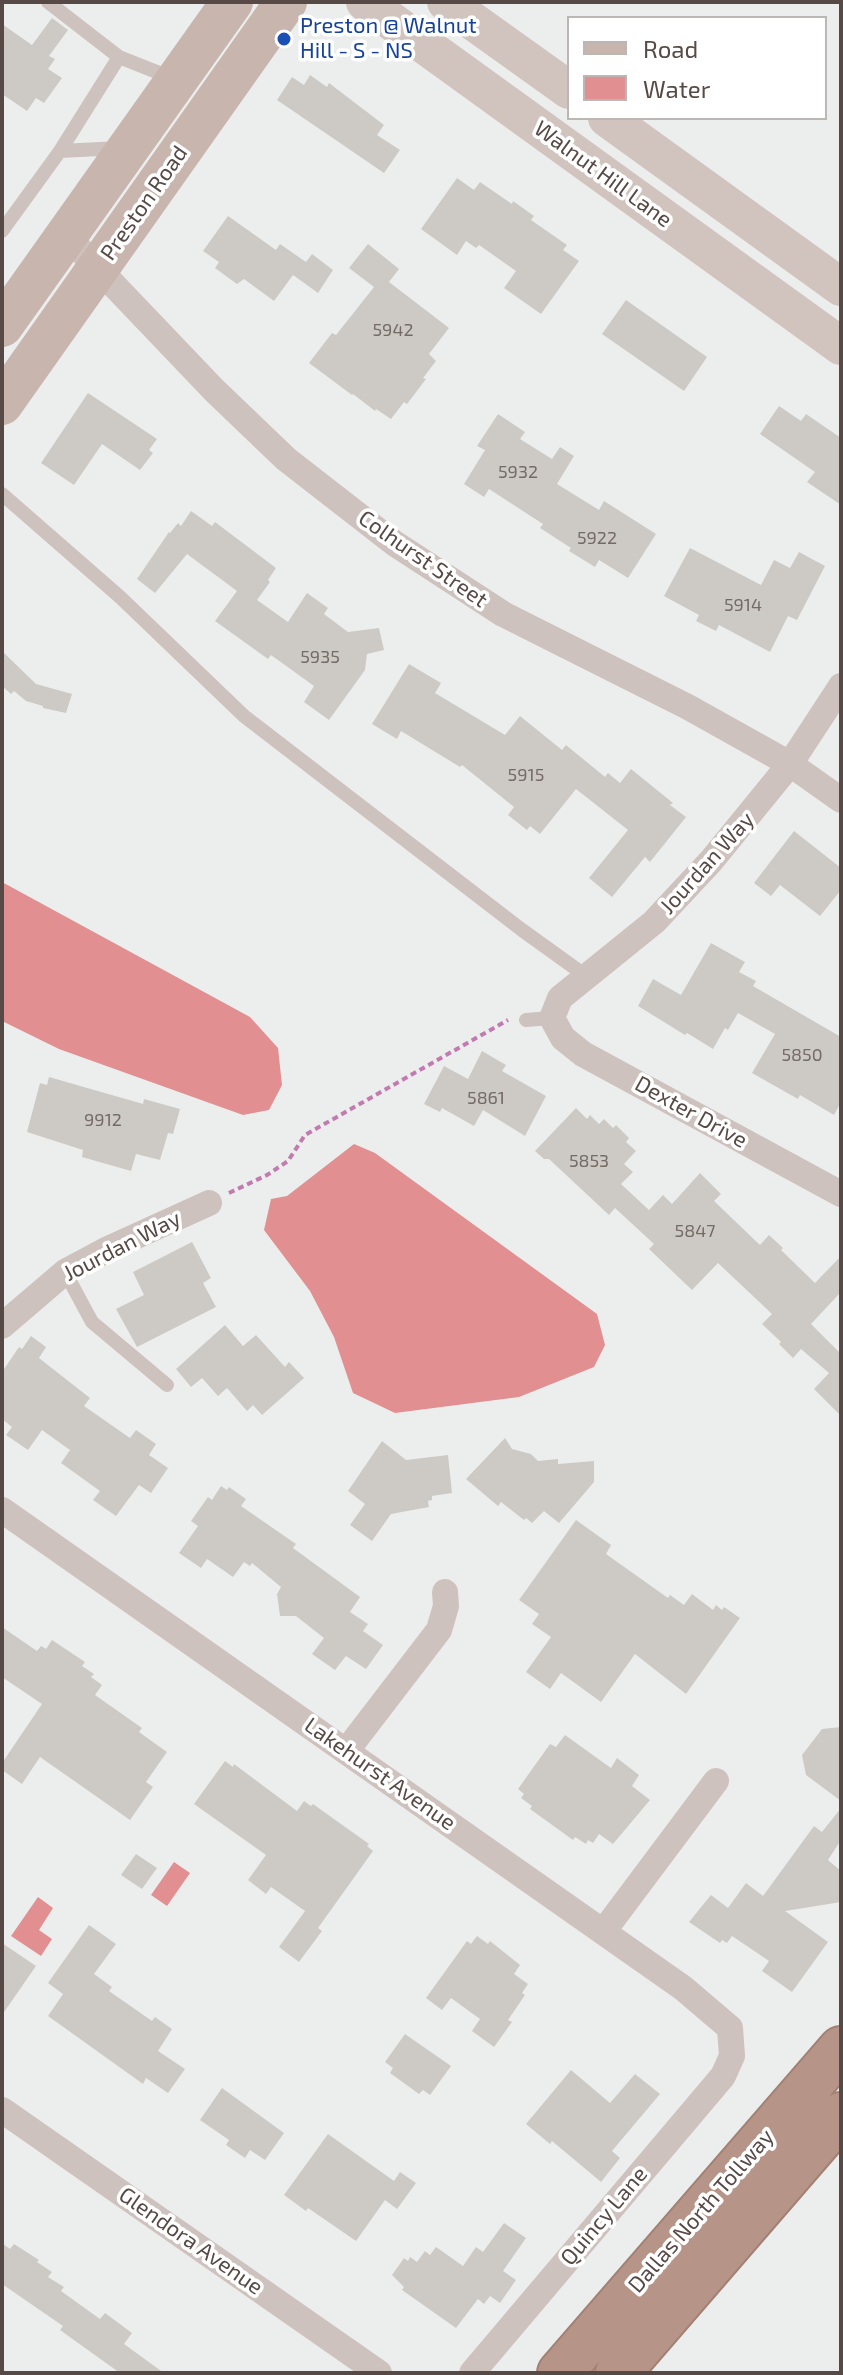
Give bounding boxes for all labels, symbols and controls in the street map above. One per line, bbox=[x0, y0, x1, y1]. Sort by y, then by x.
place label: Preston @ Walnut Hill - S - NS bbox=[300, 13, 477, 64]
legend bbox=[567, 16, 827, 120]
marker: Preston @ Walnut Hill - S - NS bbox=[275, 30, 293, 48]
text: Road bbox=[643, 34, 698, 63]
text: Water bbox=[643, 74, 710, 103]
street label: Walnut Hill Lane bbox=[529, 115, 677, 233]
street label: Preston Road bbox=[95, 141, 193, 265]
house number: 5942 bbox=[372, 319, 414, 341]
house number: 5932 bbox=[498, 461, 538, 483]
street label: Colhurst Street bbox=[353, 505, 493, 613]
house number: 5922 bbox=[577, 527, 617, 549]
house number: 5914 bbox=[724, 594, 762, 616]
house number: 5935 bbox=[300, 646, 340, 668]
house number: 5915 bbox=[508, 764, 544, 786]
street label: Jourdan Way bbox=[654, 807, 760, 919]
house number: 5850 bbox=[781, 1044, 823, 1066]
street label: Dexter Drive bbox=[630, 1070, 752, 1154]
house number: 5861 bbox=[467, 1087, 505, 1109]
house number: 9912 bbox=[84, 1109, 122, 1131]
house number: 5853 bbox=[569, 1150, 609, 1172]
street label: Jourdan Way bbox=[59, 1205, 185, 1287]
house number: 5847 bbox=[675, 1220, 715, 1242]
street label: Lakehurst Avenue bbox=[299, 1712, 461, 1836]
street label: Dallas North Tollway bbox=[623, 2124, 779, 2298]
street label: Quincy Lane bbox=[555, 2161, 653, 2271]
street label: Glendora Avenue bbox=[114, 2182, 268, 2300]

